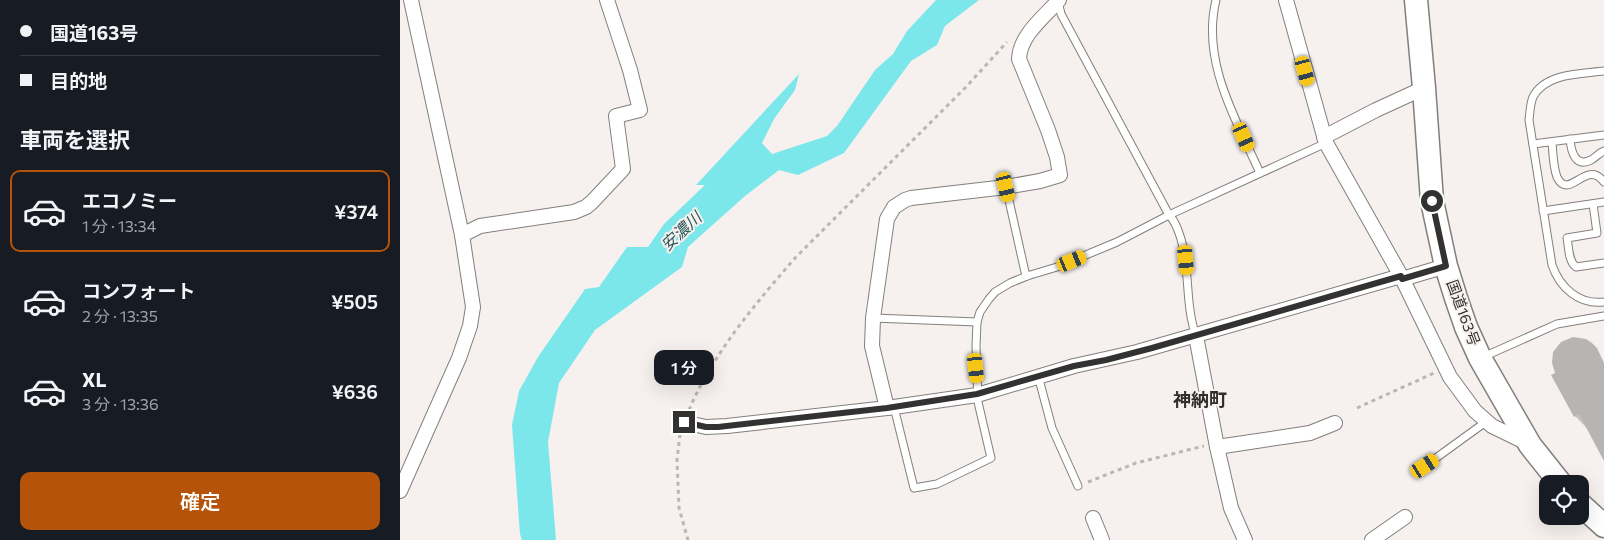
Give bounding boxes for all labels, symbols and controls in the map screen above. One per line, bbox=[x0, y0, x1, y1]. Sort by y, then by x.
text: 国道163号 bbox=[50, 21, 138, 44]
car bbox=[1293, 55, 1316, 87]
text: 目的地 bbox=[50, 69, 107, 92]
car bbox=[1231, 120, 1256, 154]
text: 車両を選択 bbox=[20, 126, 130, 153]
car bbox=[995, 171, 1016, 203]
icon: car bbox=[22, 189, 67, 234]
text: エコノミー bbox=[82, 189, 177, 212]
route start bbox=[1421, 190, 1443, 212]
text: ¥374 bbox=[334, 200, 378, 223]
water label: 安濃川 bbox=[657, 206, 706, 254]
text: 1 分 · 13:34 bbox=[82, 216, 156, 235]
car bbox=[1177, 244, 1194, 276]
car bbox=[1055, 248, 1088, 274]
street label: 国道163号 bbox=[1444, 277, 1484, 348]
icon: car bbox=[22, 279, 67, 324]
text: コンフォート bbox=[82, 279, 195, 302]
text: ¥505 bbox=[331, 290, 378, 313]
text: 2 分 · 13:35 bbox=[82, 306, 158, 325]
callout: 1 分 bbox=[654, 350, 714, 384]
car bbox=[966, 352, 985, 384]
text: 1 分 bbox=[671, 358, 697, 377]
text: XL bbox=[82, 368, 107, 391]
icon: car bbox=[22, 369, 67, 414]
text: ¥636 bbox=[332, 380, 378, 403]
district label: 神納町 bbox=[1173, 388, 1227, 410]
text: 3 分 · 13:36 bbox=[82, 394, 159, 413]
route end bbox=[673, 411, 695, 433]
car bbox=[1408, 452, 1441, 480]
button: 確定 bbox=[20, 472, 380, 530]
map controls bbox=[1539, 475, 1589, 525]
button: locate bbox=[1539, 475, 1589, 525]

